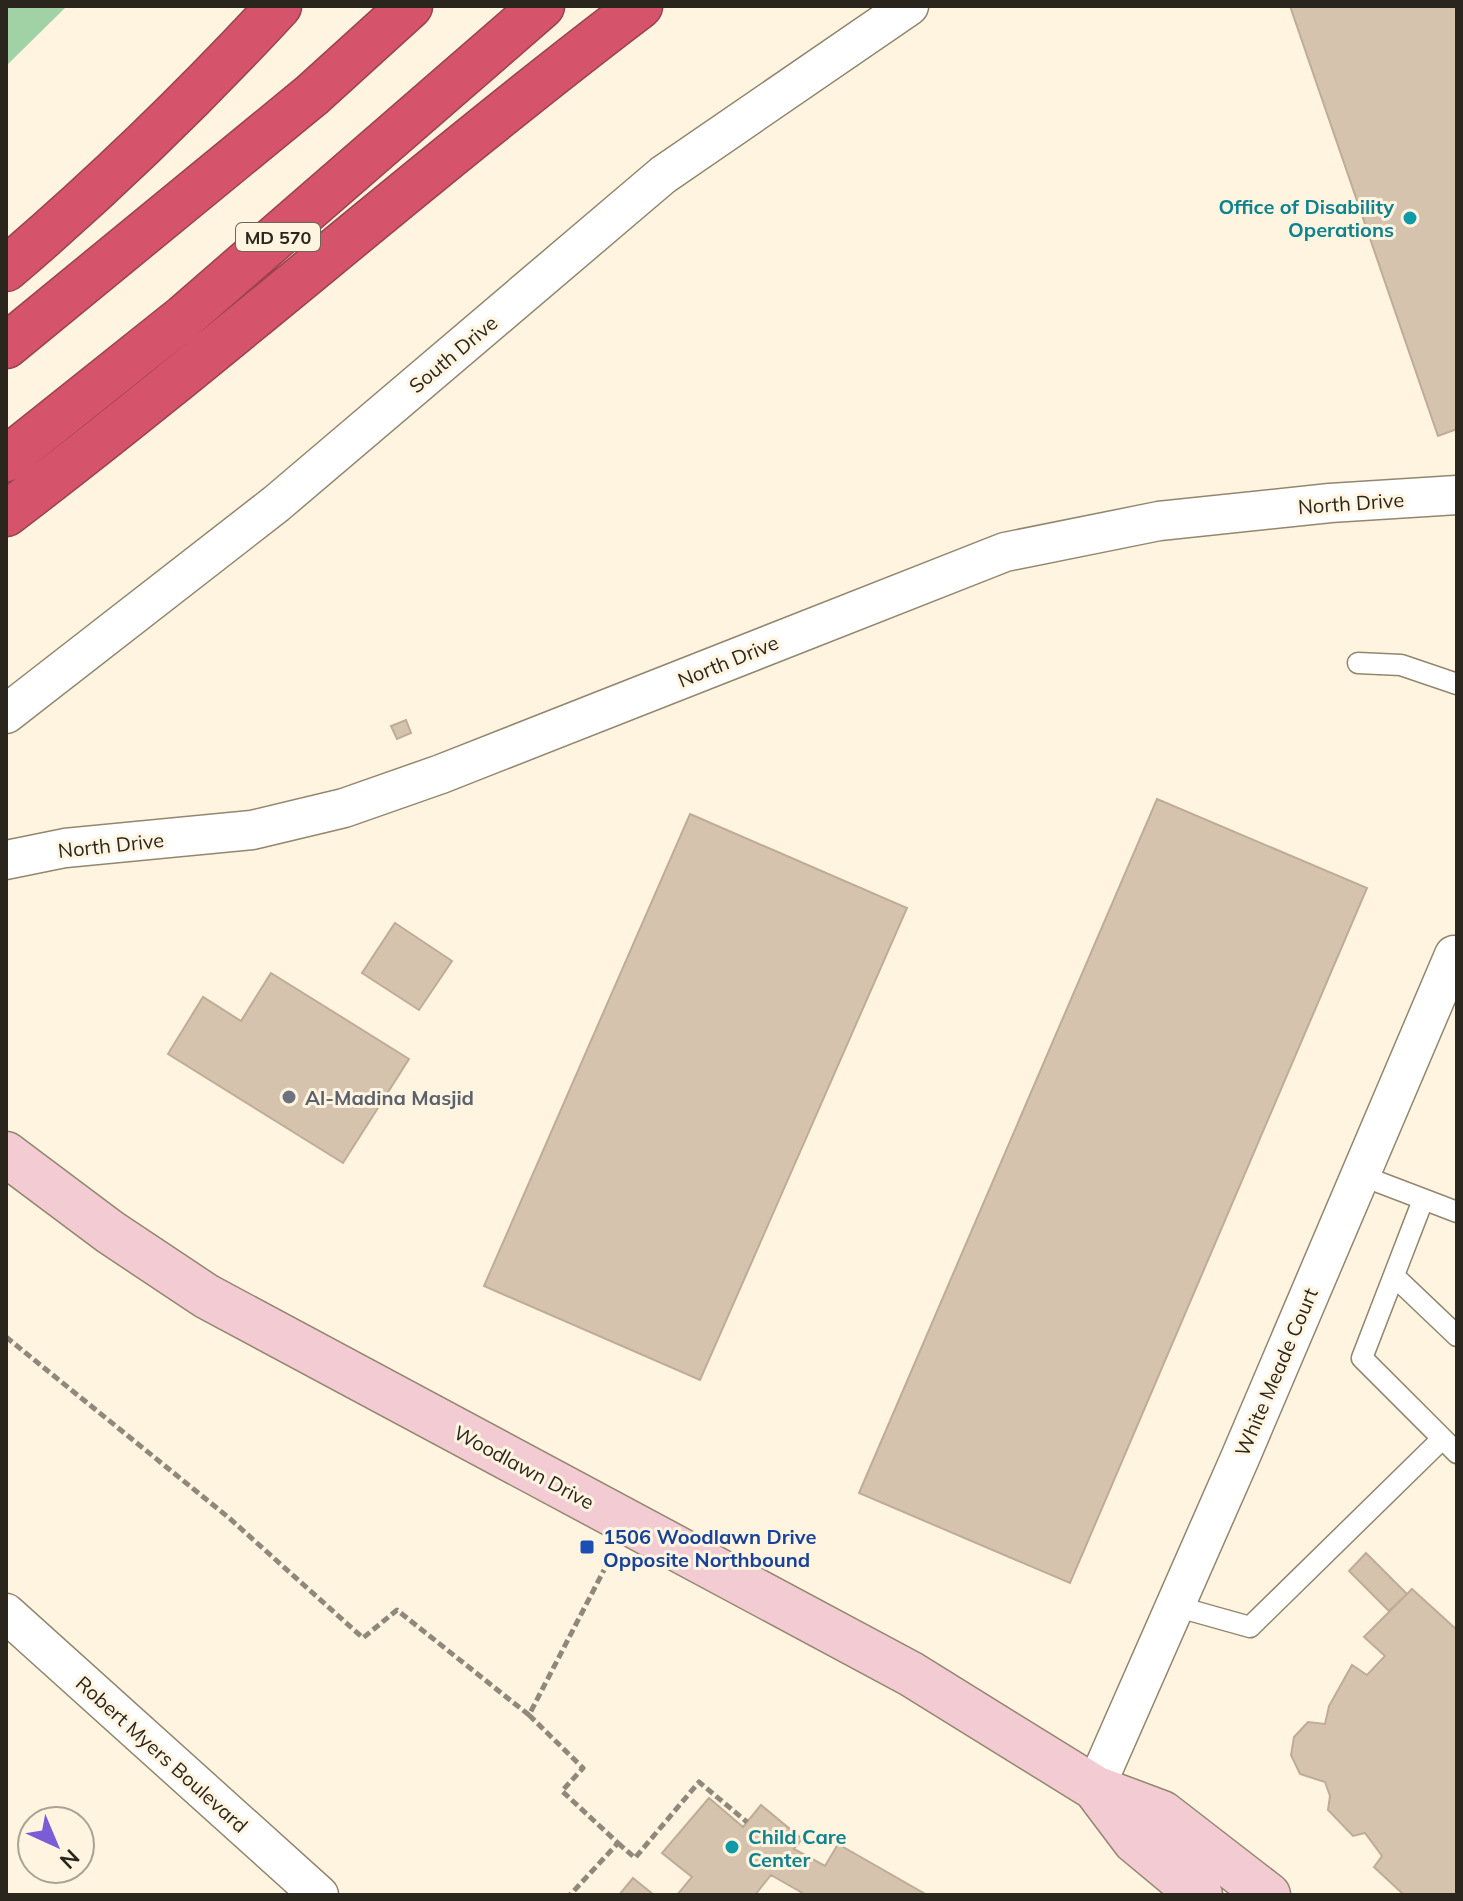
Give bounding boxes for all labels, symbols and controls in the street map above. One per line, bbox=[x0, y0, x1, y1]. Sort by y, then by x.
place label: Office of Disability Operations bbox=[1218, 194, 1394, 242]
marker: Office of Disability Operations bbox=[1401, 209, 1419, 227]
road number: MD 570 bbox=[236, 223, 320, 251]
street label: South Drive bbox=[404, 310, 502, 398]
street label: North Drive bbox=[1297, 487, 1405, 519]
street label: North Drive bbox=[674, 629, 782, 693]
street label: North Drive bbox=[57, 827, 165, 863]
place label: Al-Madina Masjid bbox=[305, 1085, 474, 1110]
marker: Al-Madina Masjid bbox=[280, 1088, 298, 1106]
street label: White Meade Court bbox=[1229, 1284, 1323, 1460]
street label: Woodlawn Drive bbox=[450, 1420, 598, 1514]
place label: 1506 Woodlawn Drive Opposite Northbound bbox=[603, 1524, 816, 1572]
marker: 1506 Woodlawn Drive Opposite Northbound bbox=[578, 1538, 596, 1556]
street label: Robert Myers Boulevard bbox=[71, 1670, 253, 1838]
north arrow bbox=[16, 1805, 96, 1885]
place label: Child Care Center bbox=[748, 1824, 847, 1872]
marker: Child Care Center bbox=[723, 1838, 741, 1856]
text: N bbox=[54, 1844, 86, 1875]

